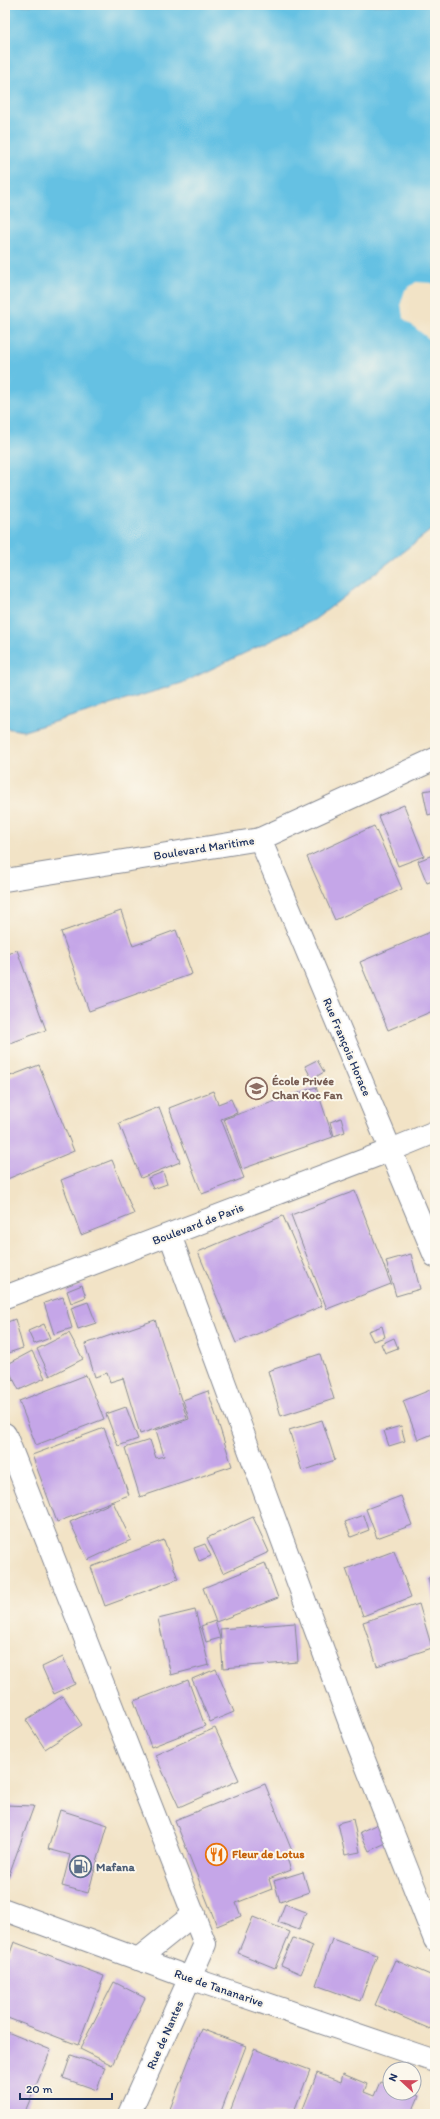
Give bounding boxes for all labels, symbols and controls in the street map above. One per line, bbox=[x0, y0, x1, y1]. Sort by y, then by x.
street label: Boulevard Maritime bbox=[153, 833, 256, 863]
street label: Rue François Horace bbox=[320, 996, 374, 1099]
place label: École Privée Chan Koc Fan bbox=[272, 1074, 343, 1102]
school or university icon: École Privée Chan Koc Fan bbox=[243, 1075, 269, 1101]
street label: Boulevard de Paris bbox=[150, 1200, 246, 1248]
restaurant icon: Fleur de Lotus bbox=[204, 1841, 230, 1867]
place label: Fleur de Lotus bbox=[232, 1847, 305, 1861]
fuel station icon: Mafana bbox=[68, 1854, 94, 1880]
place label: Mafana bbox=[96, 1860, 135, 1874]
street label: Rue de Tananarive bbox=[172, 1966, 266, 2010]
street label: Rue de Nantes bbox=[144, 1998, 186, 2072]
north arrow bbox=[382, 2061, 422, 2101]
text: N bbox=[386, 2072, 401, 2083]
scale bar bbox=[20, 2075, 112, 2101]
text: 20 m bbox=[26, 2082, 53, 2096]

